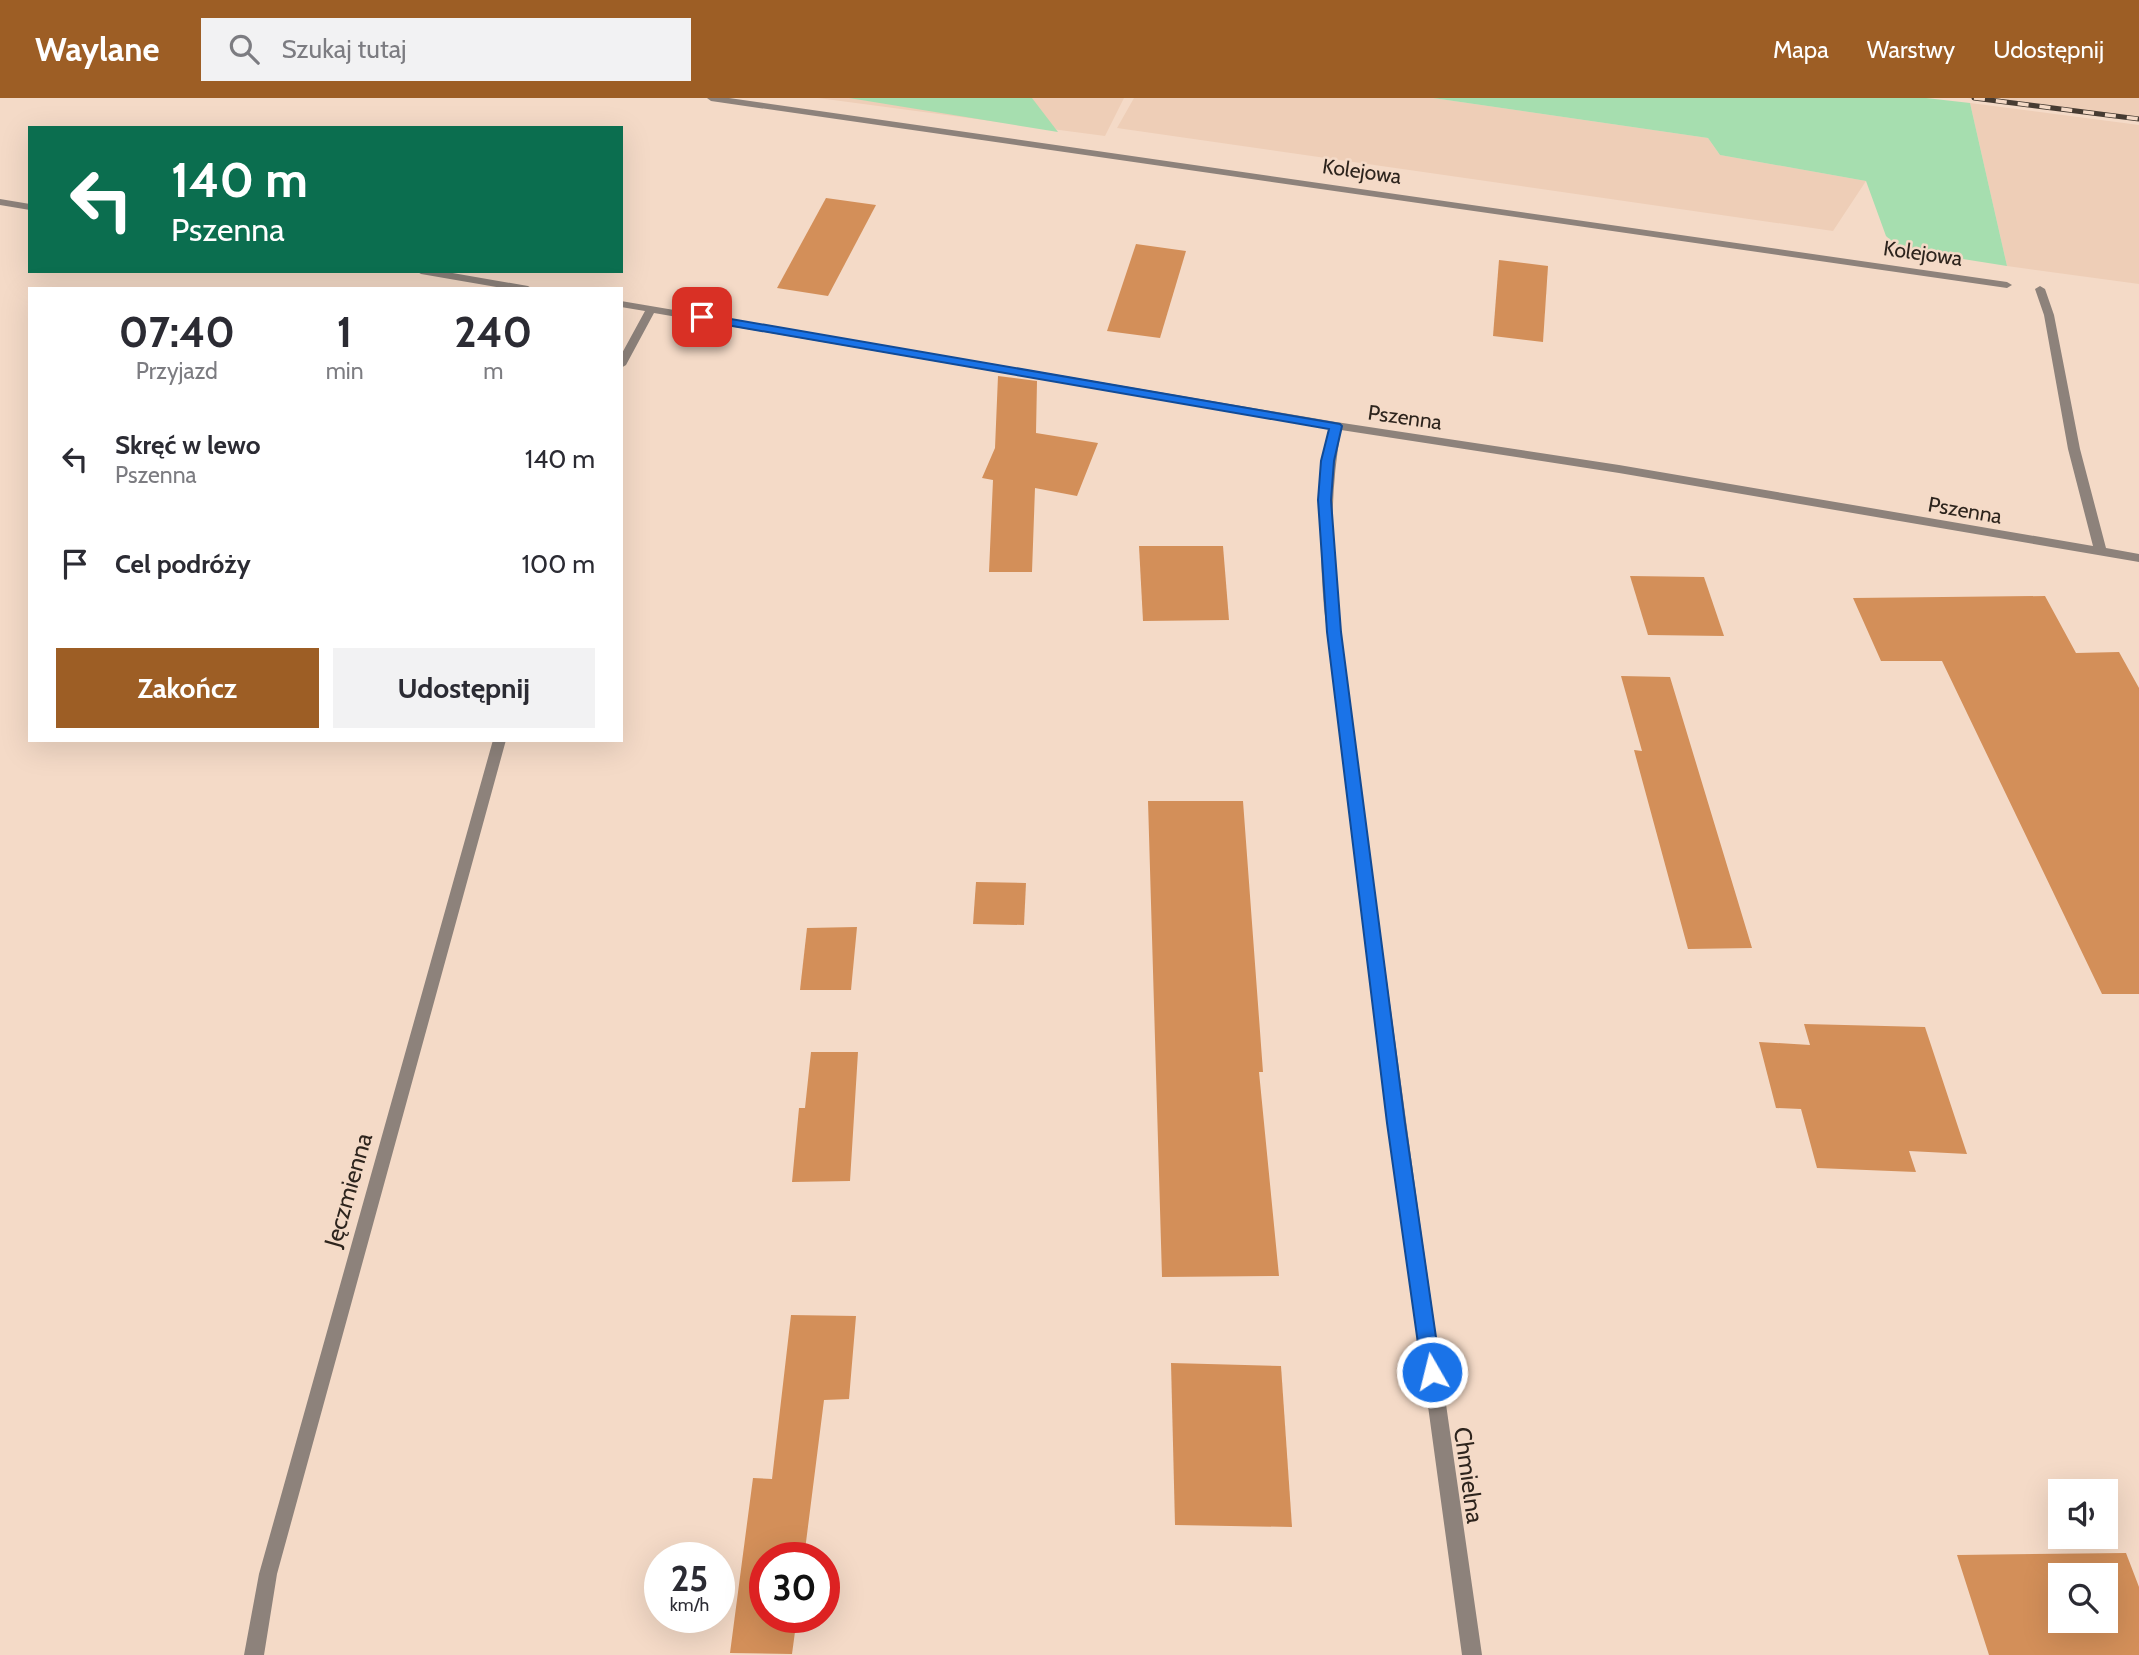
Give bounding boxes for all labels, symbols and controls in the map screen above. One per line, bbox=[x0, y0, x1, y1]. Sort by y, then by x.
search box bbox=[201, 18, 691, 81]
text: Waylane bbox=[35, 29, 159, 69]
icon: search bbox=[225, 30, 263, 68]
text: Szukaj tutaj bbox=[281, 33, 407, 65]
text: Mapa bbox=[1773, 35, 1829, 64]
text: Warstwy bbox=[1867, 35, 1955, 64]
text: Udostępnij bbox=[1993, 35, 2104, 64]
text: 140 m bbox=[171, 150, 308, 209]
street label: Kolejowa bbox=[1321, 153, 1403, 190]
icon: left bbox=[56, 154, 147, 245]
text: Pszenna bbox=[171, 210, 285, 249]
street label: Kolejowa bbox=[1882, 235, 1964, 272]
pin bbox=[672, 287, 732, 347]
icon: arrive bbox=[683, 298, 721, 336]
text: 07:40 bbox=[119, 306, 235, 358]
text: 1 bbox=[337, 306, 352, 358]
text: 240 bbox=[454, 306, 532, 358]
text: Przyjazd bbox=[136, 357, 218, 385]
text: min bbox=[326, 357, 364, 385]
text: m bbox=[483, 357, 503, 385]
street label: Pszenna bbox=[1366, 399, 1444, 435]
text: Skręć w lewo bbox=[115, 429, 261, 461]
icon: left bbox=[56, 440, 94, 478]
text: 140 m bbox=[525, 443, 595, 475]
text: Pszenna bbox=[115, 461, 197, 489]
street label: Pszenna bbox=[1926, 491, 2004, 529]
icon: arrive bbox=[56, 545, 94, 583]
text: Cel podróży bbox=[115, 548, 251, 580]
text: 100 m bbox=[522, 548, 595, 580]
button: Zakończ bbox=[56, 648, 319, 728]
button: Udostępnij bbox=[333, 648, 595, 728]
street label: Jęczmienna bbox=[318, 1129, 378, 1251]
position arrow bbox=[1395, 1335, 1469, 1409]
street label: Chmielna bbox=[1448, 1425, 1490, 1525]
map controls bbox=[2048, 1479, 2118, 1633]
button: sound bbox=[2048, 1479, 2118, 1549]
speed limit sign: 30 bbox=[749, 1542, 840, 1633]
text: 25 bbox=[671, 1557, 708, 1600]
button: search bbox=[2048, 1563, 2118, 1633]
text: km/h bbox=[670, 1594, 709, 1616]

